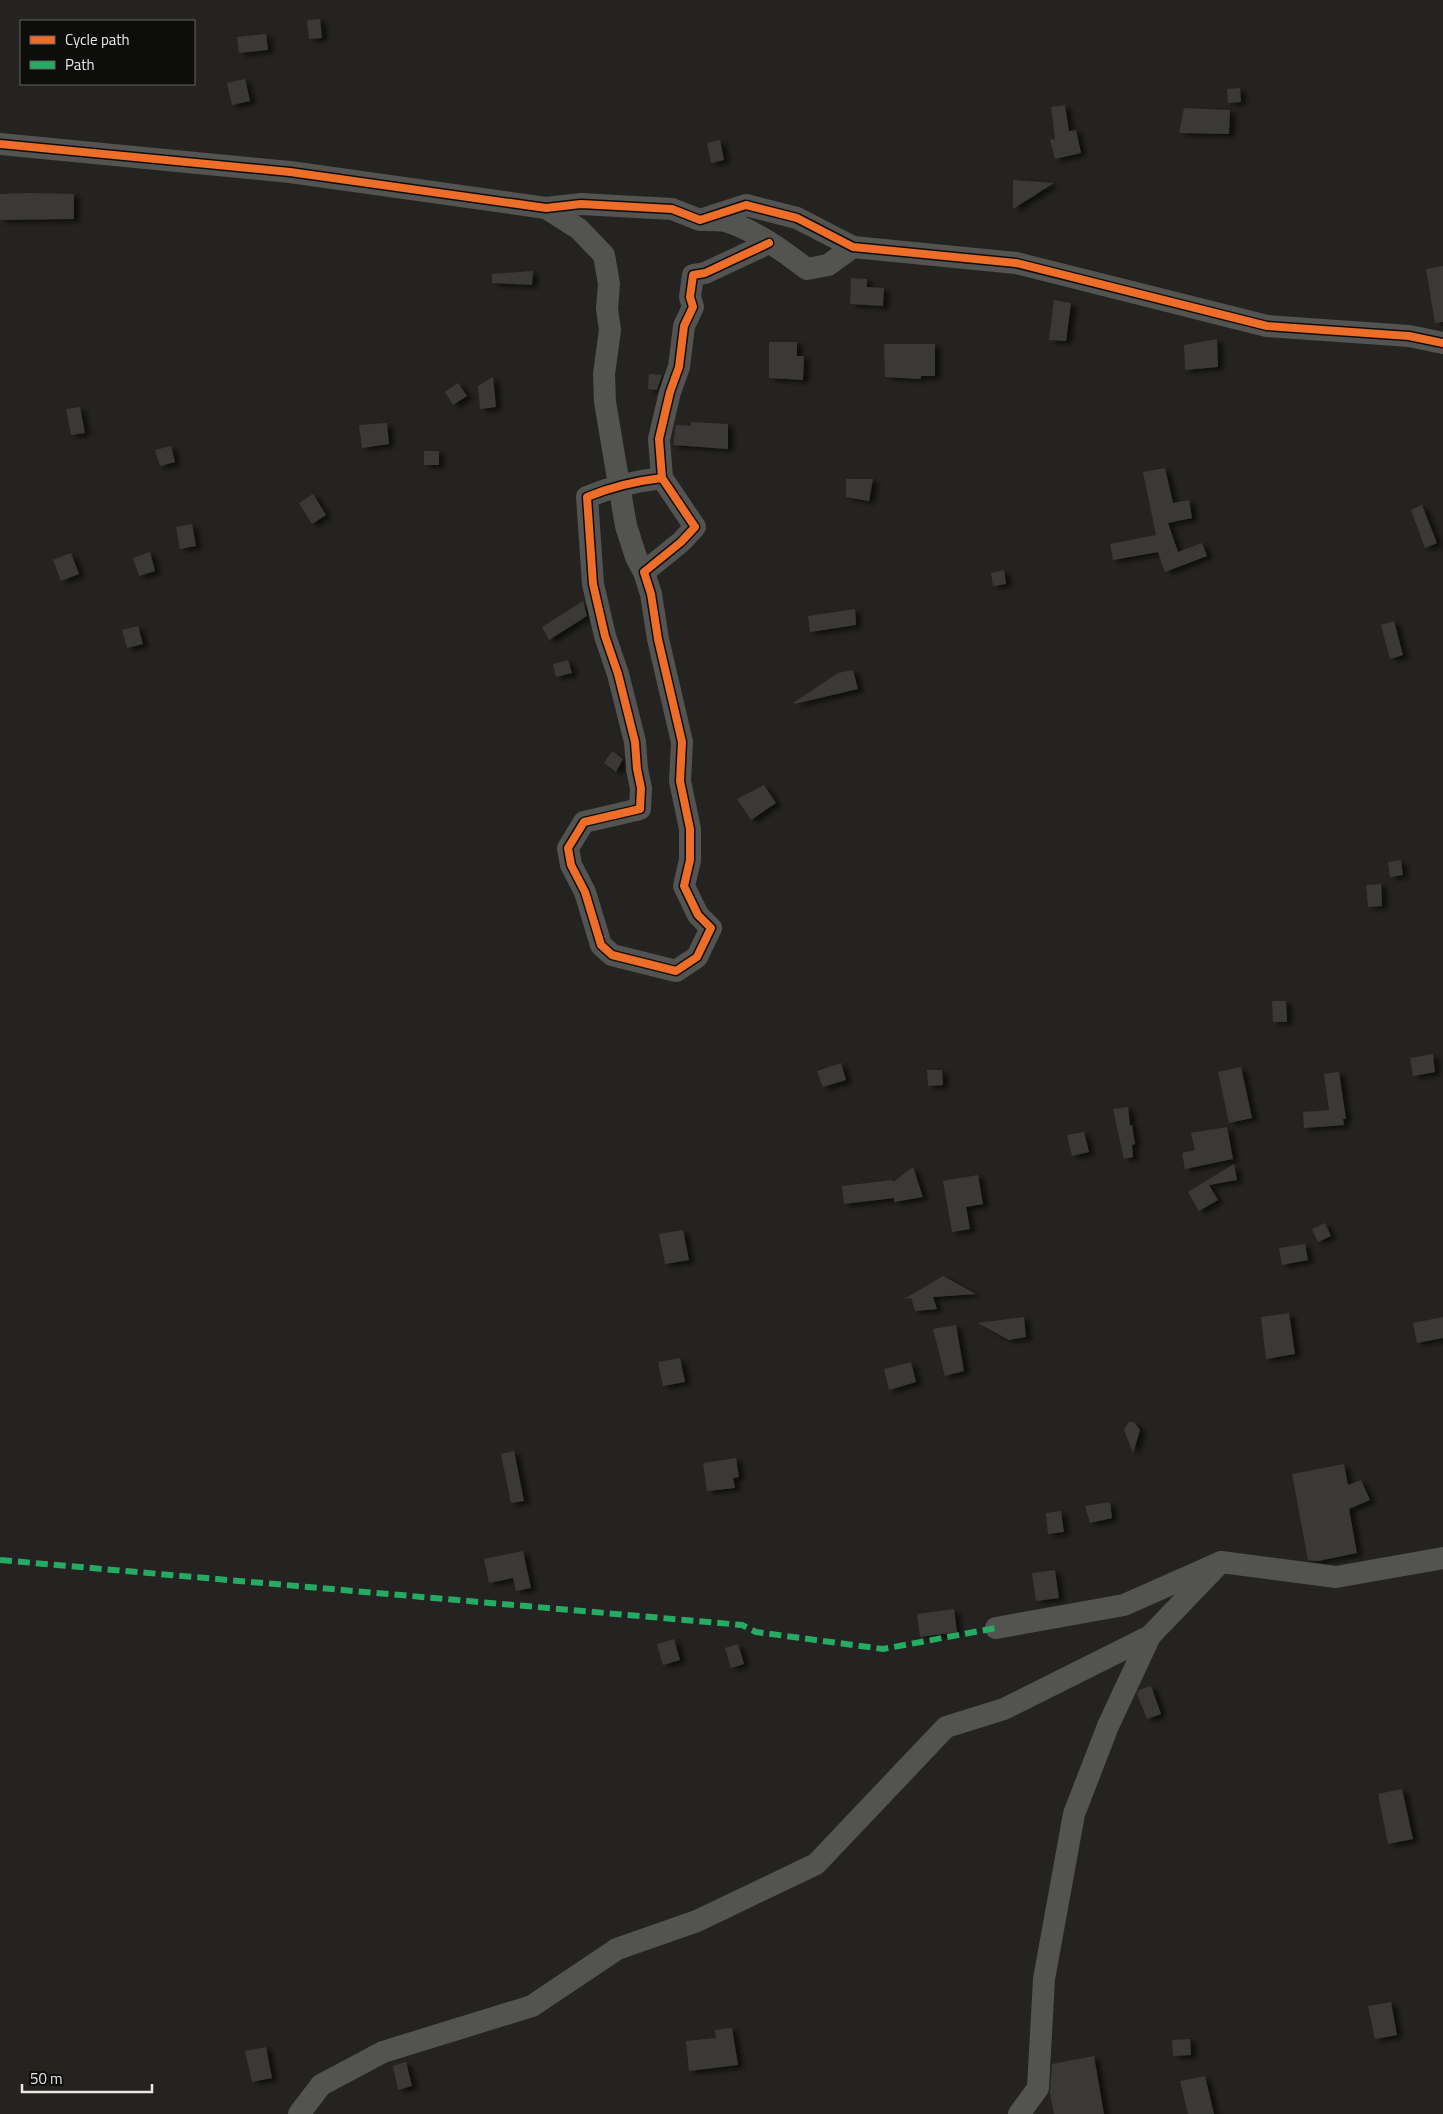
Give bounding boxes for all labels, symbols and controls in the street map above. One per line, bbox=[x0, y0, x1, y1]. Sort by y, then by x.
legend bbox=[20, 20, 195, 85]
text: Cycle path bbox=[65, 28, 130, 51]
text: Path bbox=[65, 53, 95, 76]
scale bar bbox=[22, 2062, 152, 2094]
text: 50 m bbox=[30, 2067, 63, 2090]

